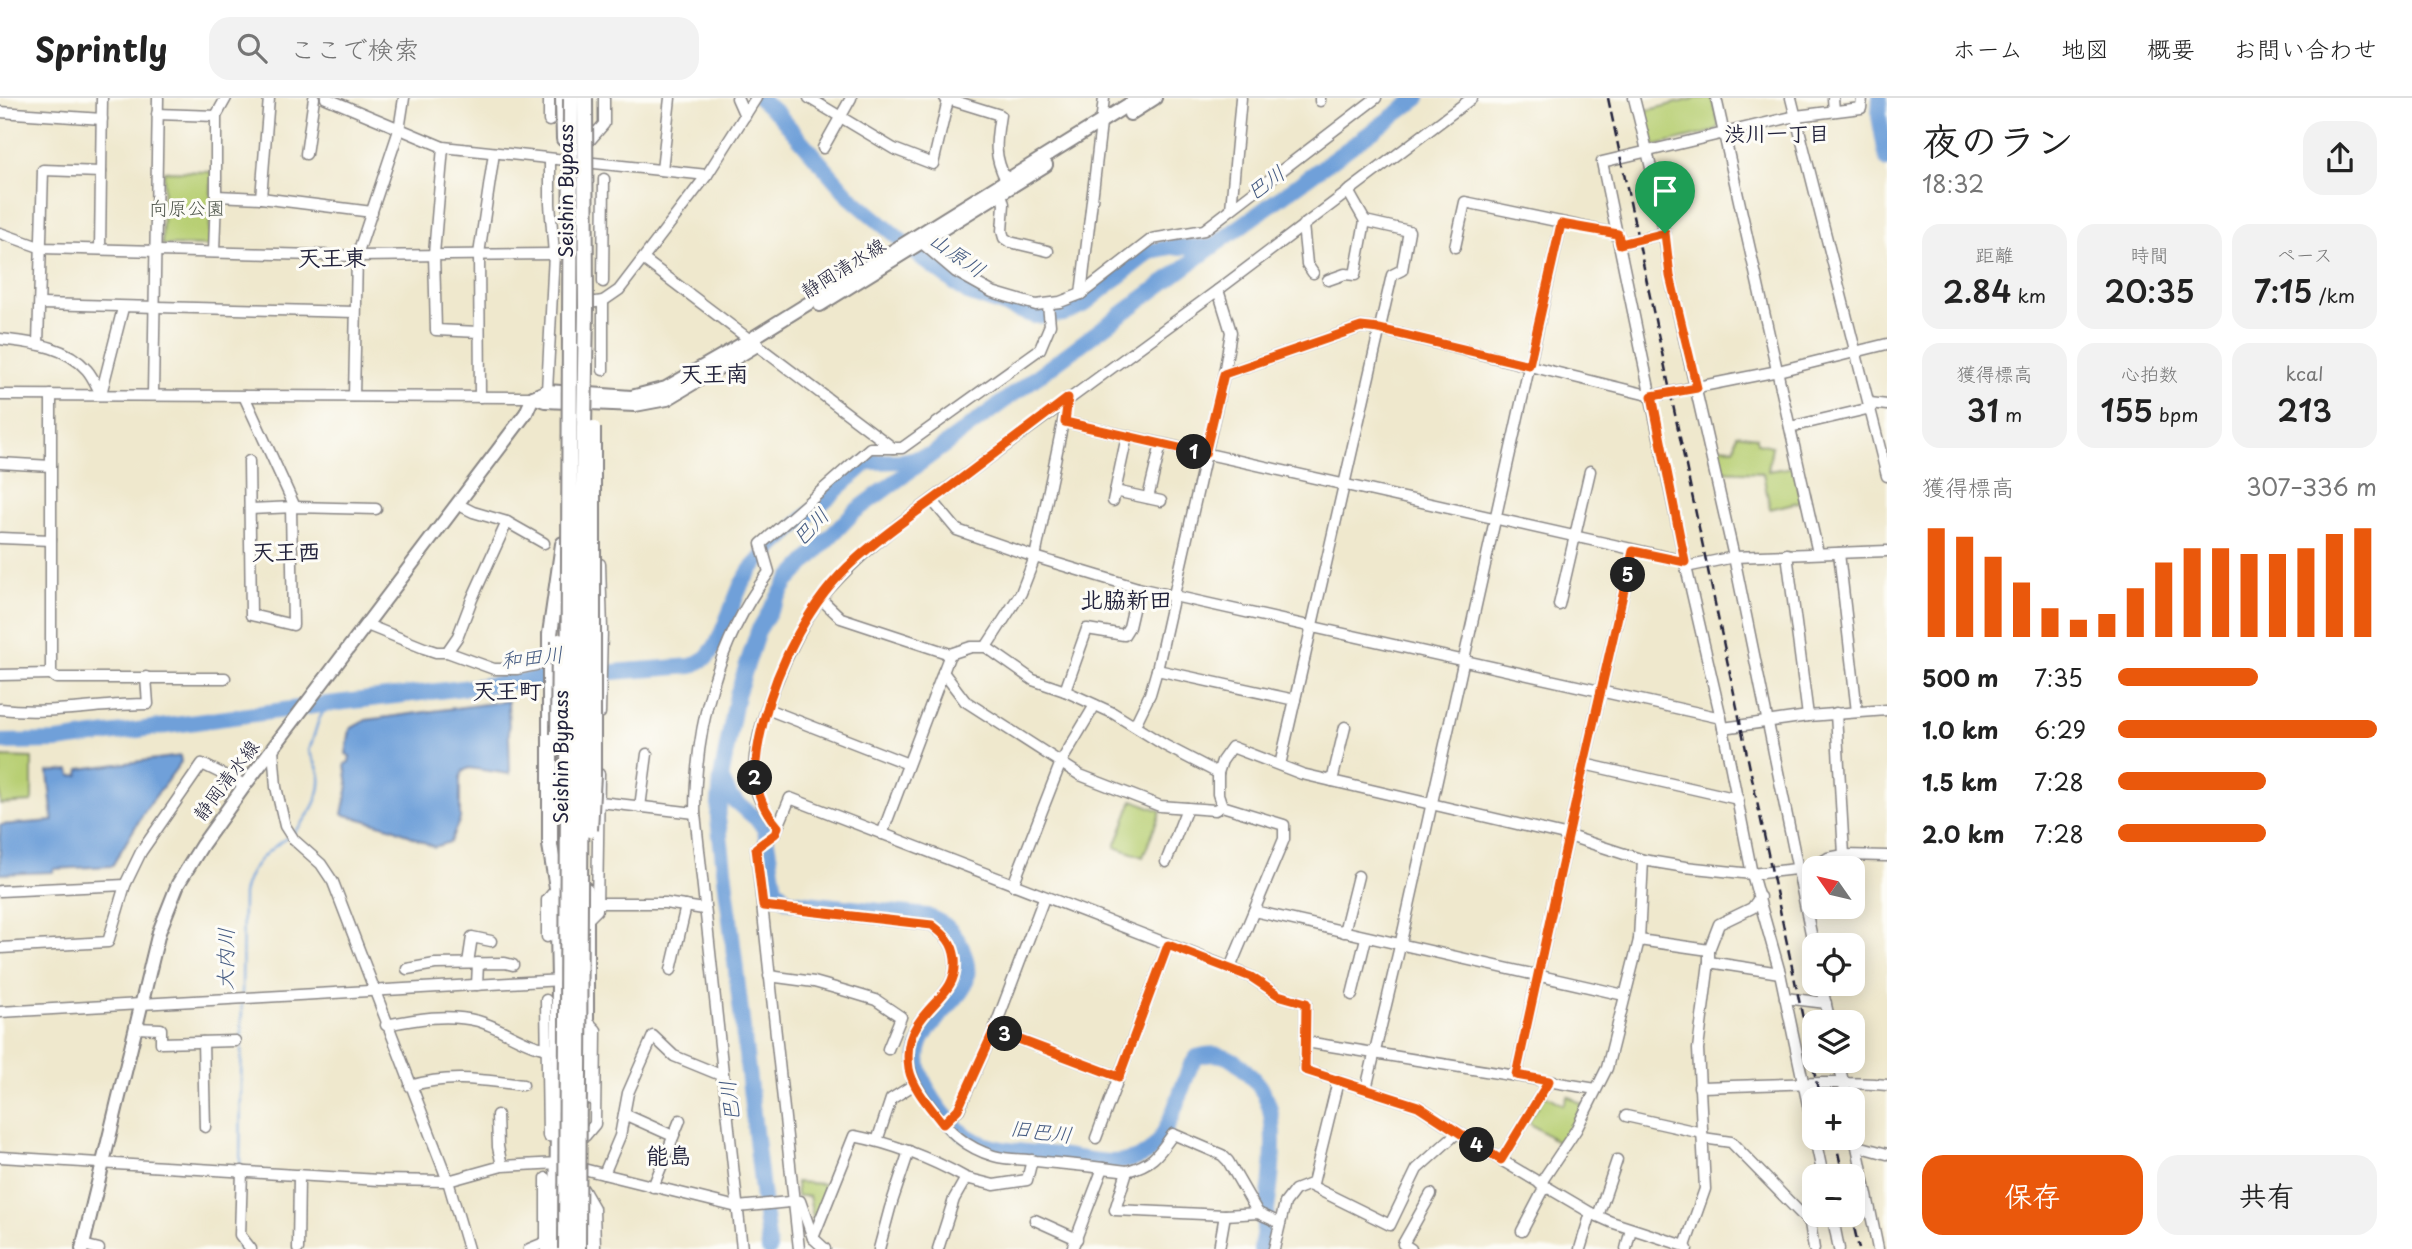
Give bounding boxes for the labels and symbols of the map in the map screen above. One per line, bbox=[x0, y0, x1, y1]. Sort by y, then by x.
district label: 渋川一丁目 bbox=[1725, 116, 1830, 148]
street label: Seishin Bypass bbox=[551, 124, 579, 258]
water label: 巴川 bbox=[1238, 156, 1291, 207]
pin bbox=[1635, 161, 1695, 233]
park label: 向原公園 bbox=[149, 193, 225, 221]
water label: 山原川 bbox=[923, 222, 993, 285]
street label: 静岡清水線 bbox=[795, 230, 890, 304]
district label: 天王東 bbox=[298, 239, 367, 274]
district label: 天王南 bbox=[680, 355, 749, 390]
pin: 1 bbox=[1176, 434, 1212, 470]
water label: 巴川 bbox=[783, 499, 836, 552]
district label: 天王西 bbox=[252, 533, 321, 568]
pin: 5 bbox=[1610, 558, 1646, 592]
district label: 北脇新田 bbox=[1080, 581, 1172, 616]
water label: 和田川 bbox=[499, 637, 565, 675]
district label: 天王町 bbox=[473, 672, 542, 707]
street label: Seishin Bypass bbox=[546, 690, 574, 824]
street label: 静岡清水線 bbox=[185, 733, 265, 826]
pin: 2 bbox=[738, 760, 772, 796]
north arrow bbox=[1802, 856, 1866, 919]
water label: 大内川 bbox=[207, 927, 241, 991]
pin: 3 bbox=[988, 1016, 1023, 1052]
water label: 巴川 bbox=[710, 1078, 746, 1124]
water label: 旧巴川 bbox=[1008, 1110, 1074, 1150]
pin: 4 bbox=[1460, 1128, 1494, 1162]
district label: 能島 bbox=[646, 1137, 692, 1172]

